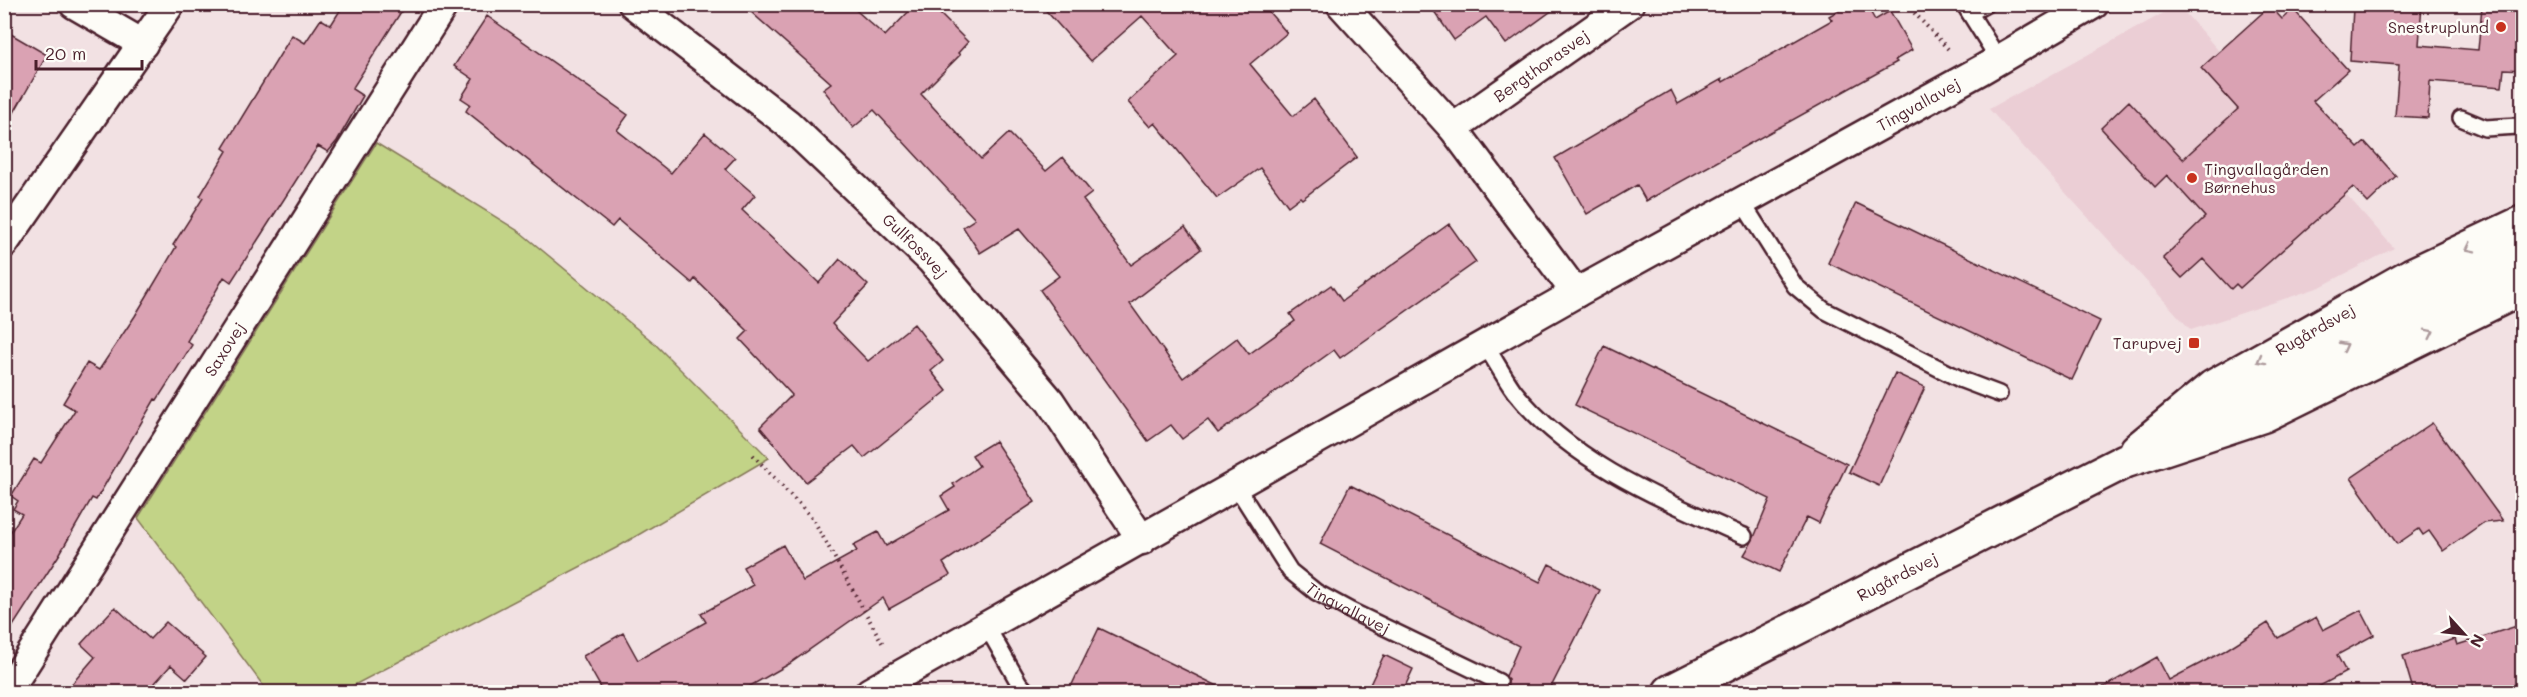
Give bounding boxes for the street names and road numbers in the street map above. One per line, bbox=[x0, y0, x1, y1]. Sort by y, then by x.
street label: Bergthorasvej bbox=[1489, 24, 1593, 106]
street label: Tingvallavej bbox=[1873, 73, 1964, 135]
street label: Gullfossvej bbox=[878, 208, 953, 282]
street label: Rugårdsvej bbox=[2271, 298, 2358, 360]
street label: Saxovej bbox=[199, 318, 249, 380]
street label: Rugårdsvej bbox=[1853, 547, 1941, 605]
street label: Tingvallavej bbox=[1302, 577, 1394, 638]

